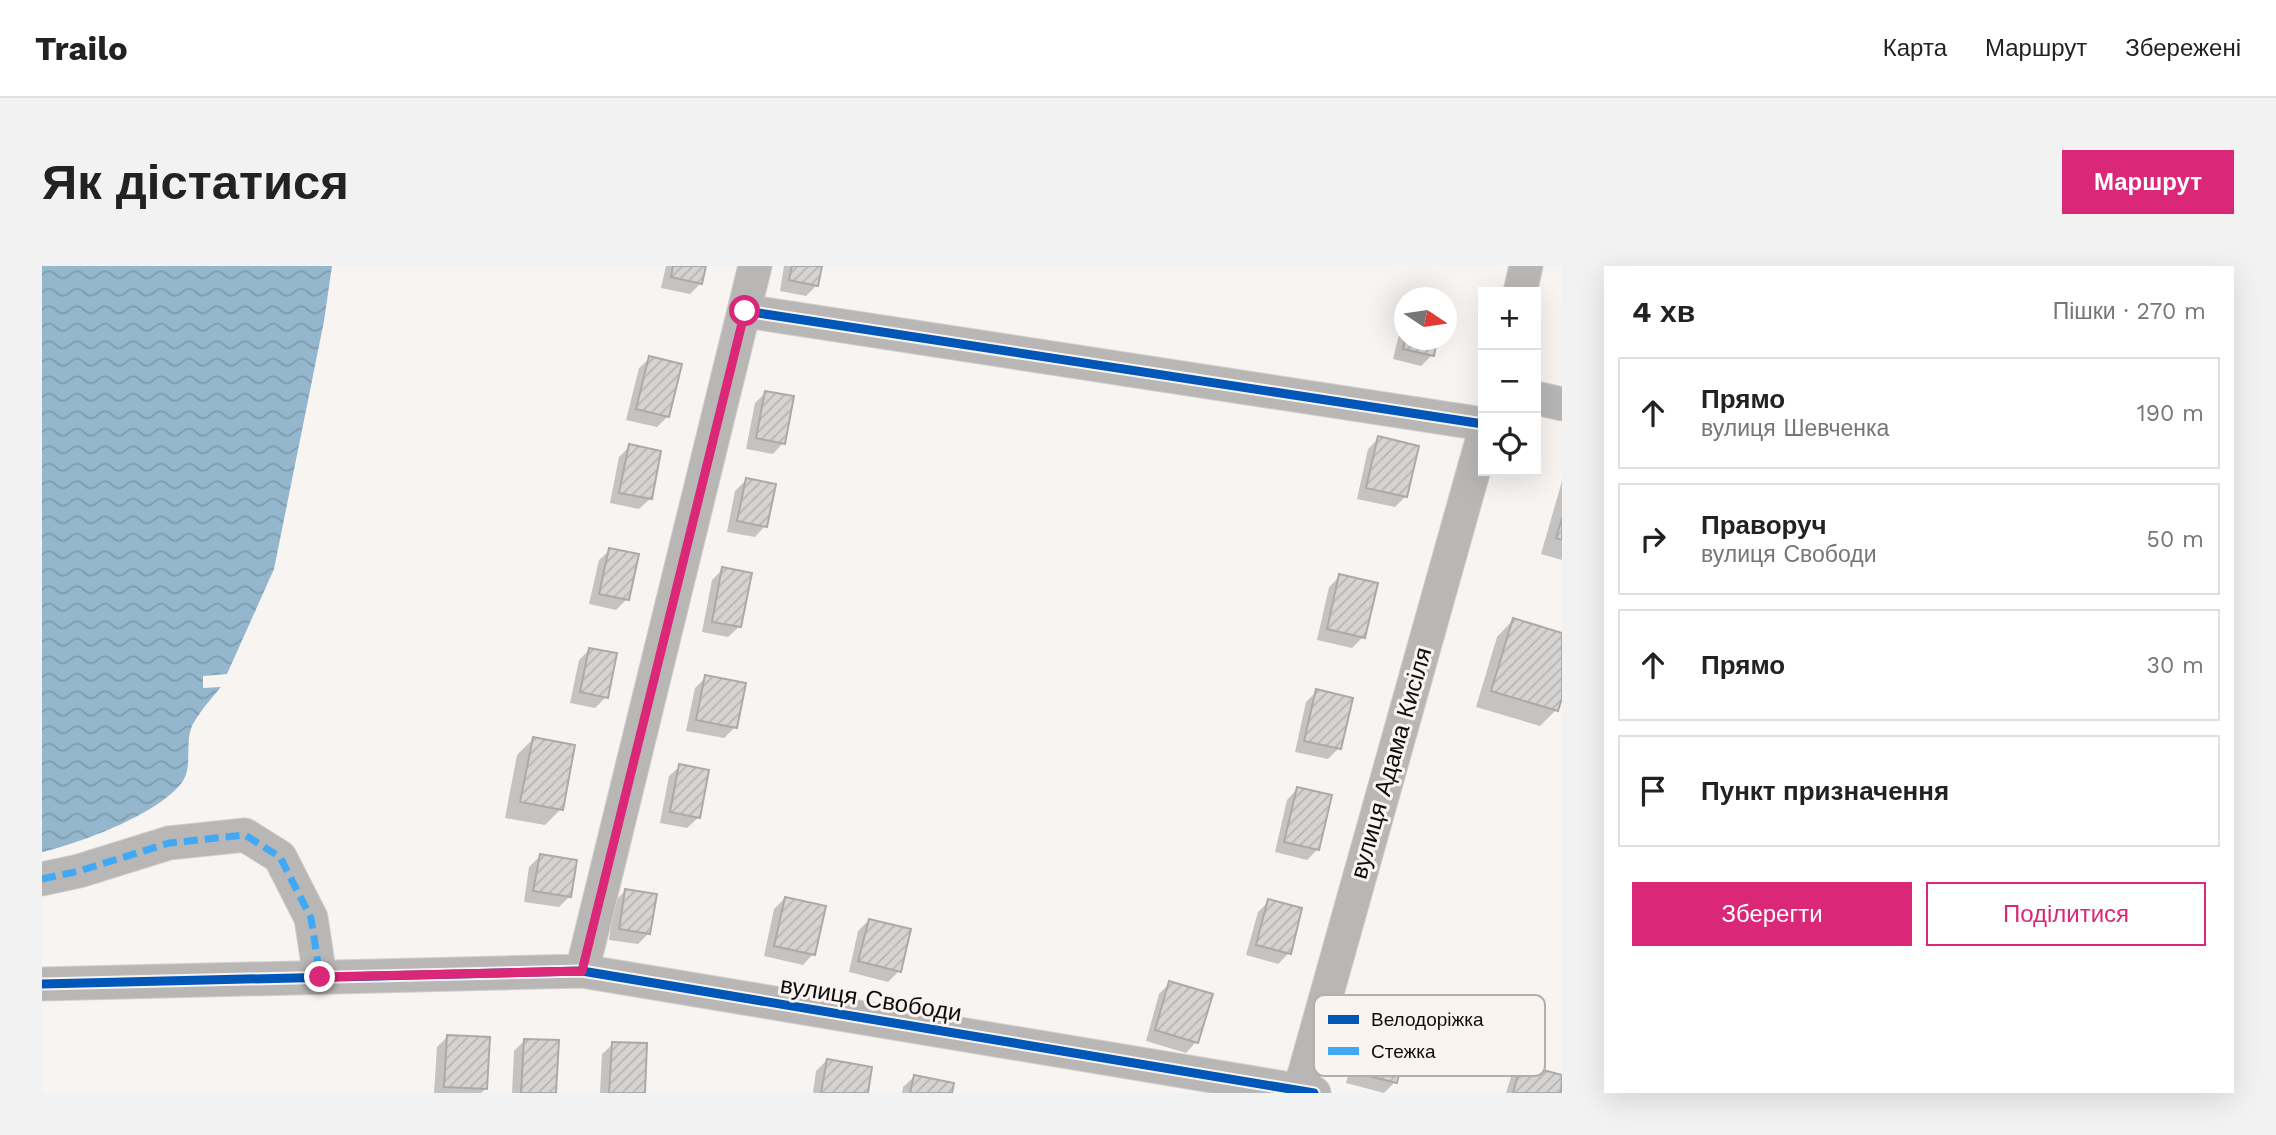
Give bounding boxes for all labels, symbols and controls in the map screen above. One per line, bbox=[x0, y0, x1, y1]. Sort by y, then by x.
text: Trailo bbox=[35, 29, 128, 68]
text: Карта bbox=[1883, 34, 1947, 62]
text: Маршрут bbox=[1985, 34, 2087, 62]
text: Збережені bbox=[2125, 34, 2241, 62]
button: Маршрут bbox=[2062, 150, 2234, 214]
text: Як дістатися bbox=[42, 153, 349, 211]
north arrow bbox=[1394, 287, 1457, 350]
map controls bbox=[1478, 287, 1541, 476]
button: + bbox=[1478, 287, 1541, 350]
text: 4 хв bbox=[1632, 294, 1695, 329]
route start bbox=[729, 295, 760, 326]
text: Пішки · 270 m bbox=[2053, 298, 2206, 325]
button: − bbox=[1478, 350, 1541, 413]
text: Прямо bbox=[1701, 384, 1785, 414]
icon: ahead bbox=[1634, 394, 1672, 432]
text: 190 m bbox=[2137, 400, 2204, 427]
button: locate bbox=[1478, 413, 1541, 476]
text: вулиця Шевченка bbox=[1701, 415, 1889, 442]
text: Праворуч bbox=[1701, 510, 1827, 540]
icon: right bbox=[1634, 520, 1672, 558]
text: 50 m bbox=[2147, 526, 2204, 553]
text: вулиця Свободи bbox=[1701, 541, 1877, 568]
street label: вулиця Адама Кисіля bbox=[1345, 644, 1437, 882]
icon: ahead bbox=[1634, 646, 1672, 684]
text: Прямо bbox=[1701, 650, 1785, 680]
text: 30 m bbox=[2147, 652, 2204, 679]
icon: arrive bbox=[1634, 772, 1672, 810]
text: Пункт призначення bbox=[1701, 776, 1949, 806]
button: Зберегти bbox=[1632, 882, 1912, 946]
button: Поділитися bbox=[1926, 882, 2206, 946]
route end bbox=[304, 961, 335, 992]
street label: вулиця Свободи bbox=[778, 971, 964, 1027]
legend bbox=[1314, 995, 1545, 1076]
text: Велодоріжка bbox=[1371, 1008, 1484, 1031]
text: Стежка bbox=[1371, 1040, 1436, 1063]

